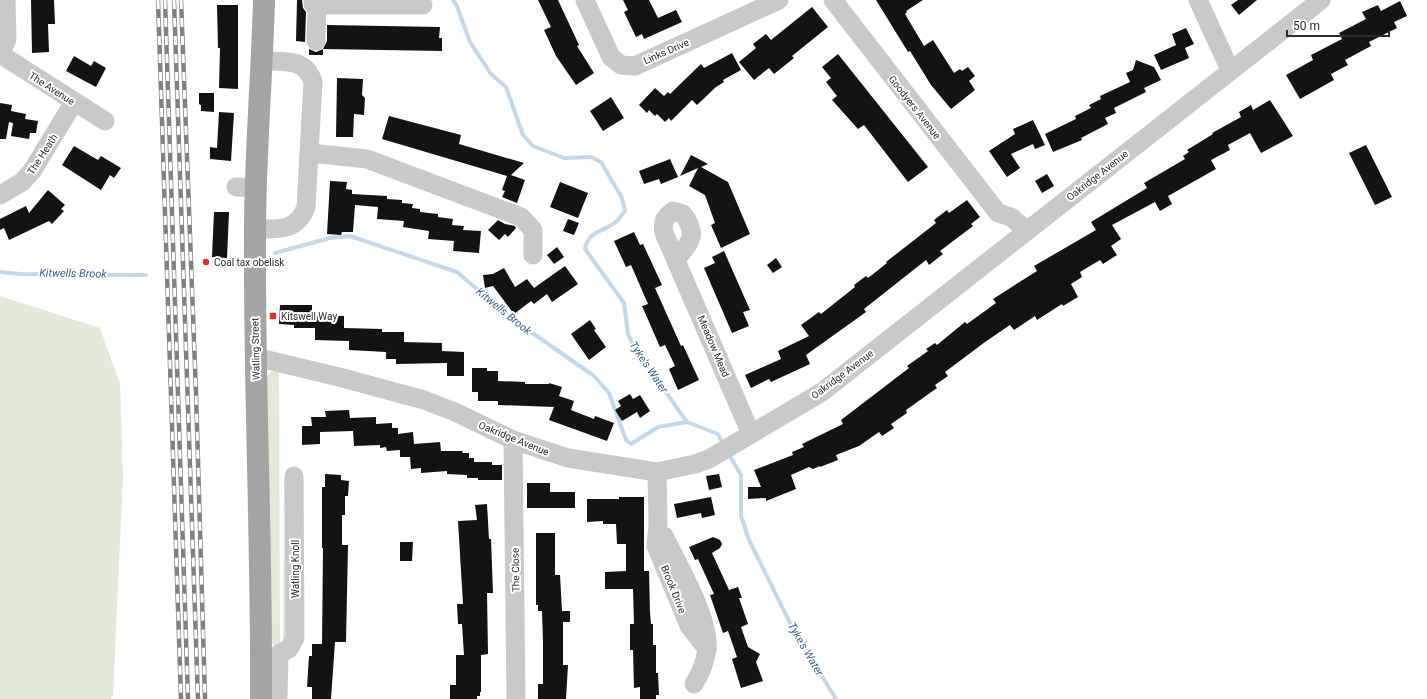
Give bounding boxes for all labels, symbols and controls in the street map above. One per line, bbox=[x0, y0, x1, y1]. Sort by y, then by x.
scale bar bbox=[1287, 12, 1389, 38]
text: 50 m bbox=[1293, 19, 1320, 33]
street label: Links Drive bbox=[642, 37, 691, 66]
street label: The Avenue bbox=[27, 70, 77, 107]
street label: Goodyers Avenue bbox=[886, 73, 943, 141]
street label: The Heath bbox=[25, 132, 60, 177]
street label: Oakridge Avenue bbox=[1064, 148, 1130, 203]
marker: Coal tax obelisk bbox=[201, 257, 211, 267]
place label: Coal tax obelisk bbox=[214, 257, 285, 268]
water label: Kitwells Brook bbox=[39, 266, 107, 281]
water label: Kitwells Brook bbox=[473, 285, 534, 338]
marker: Kitswell Way bbox=[268, 311, 278, 321]
place label: Kitswell Way bbox=[281, 311, 337, 322]
street label: Meadow Mead bbox=[696, 314, 731, 379]
street label: Watling Street bbox=[249, 318, 262, 380]
water label: Tyke's Water bbox=[627, 339, 671, 396]
street label: Oakridge Avenue bbox=[809, 347, 876, 401]
street label: Oakridge Avenue bbox=[477, 419, 551, 458]
street label: Watling Knoll bbox=[290, 540, 301, 598]
street label: The Close bbox=[510, 548, 521, 592]
street label: Brook Drive bbox=[659, 564, 688, 615]
water label: Tyke's Water bbox=[785, 620, 826, 679]

